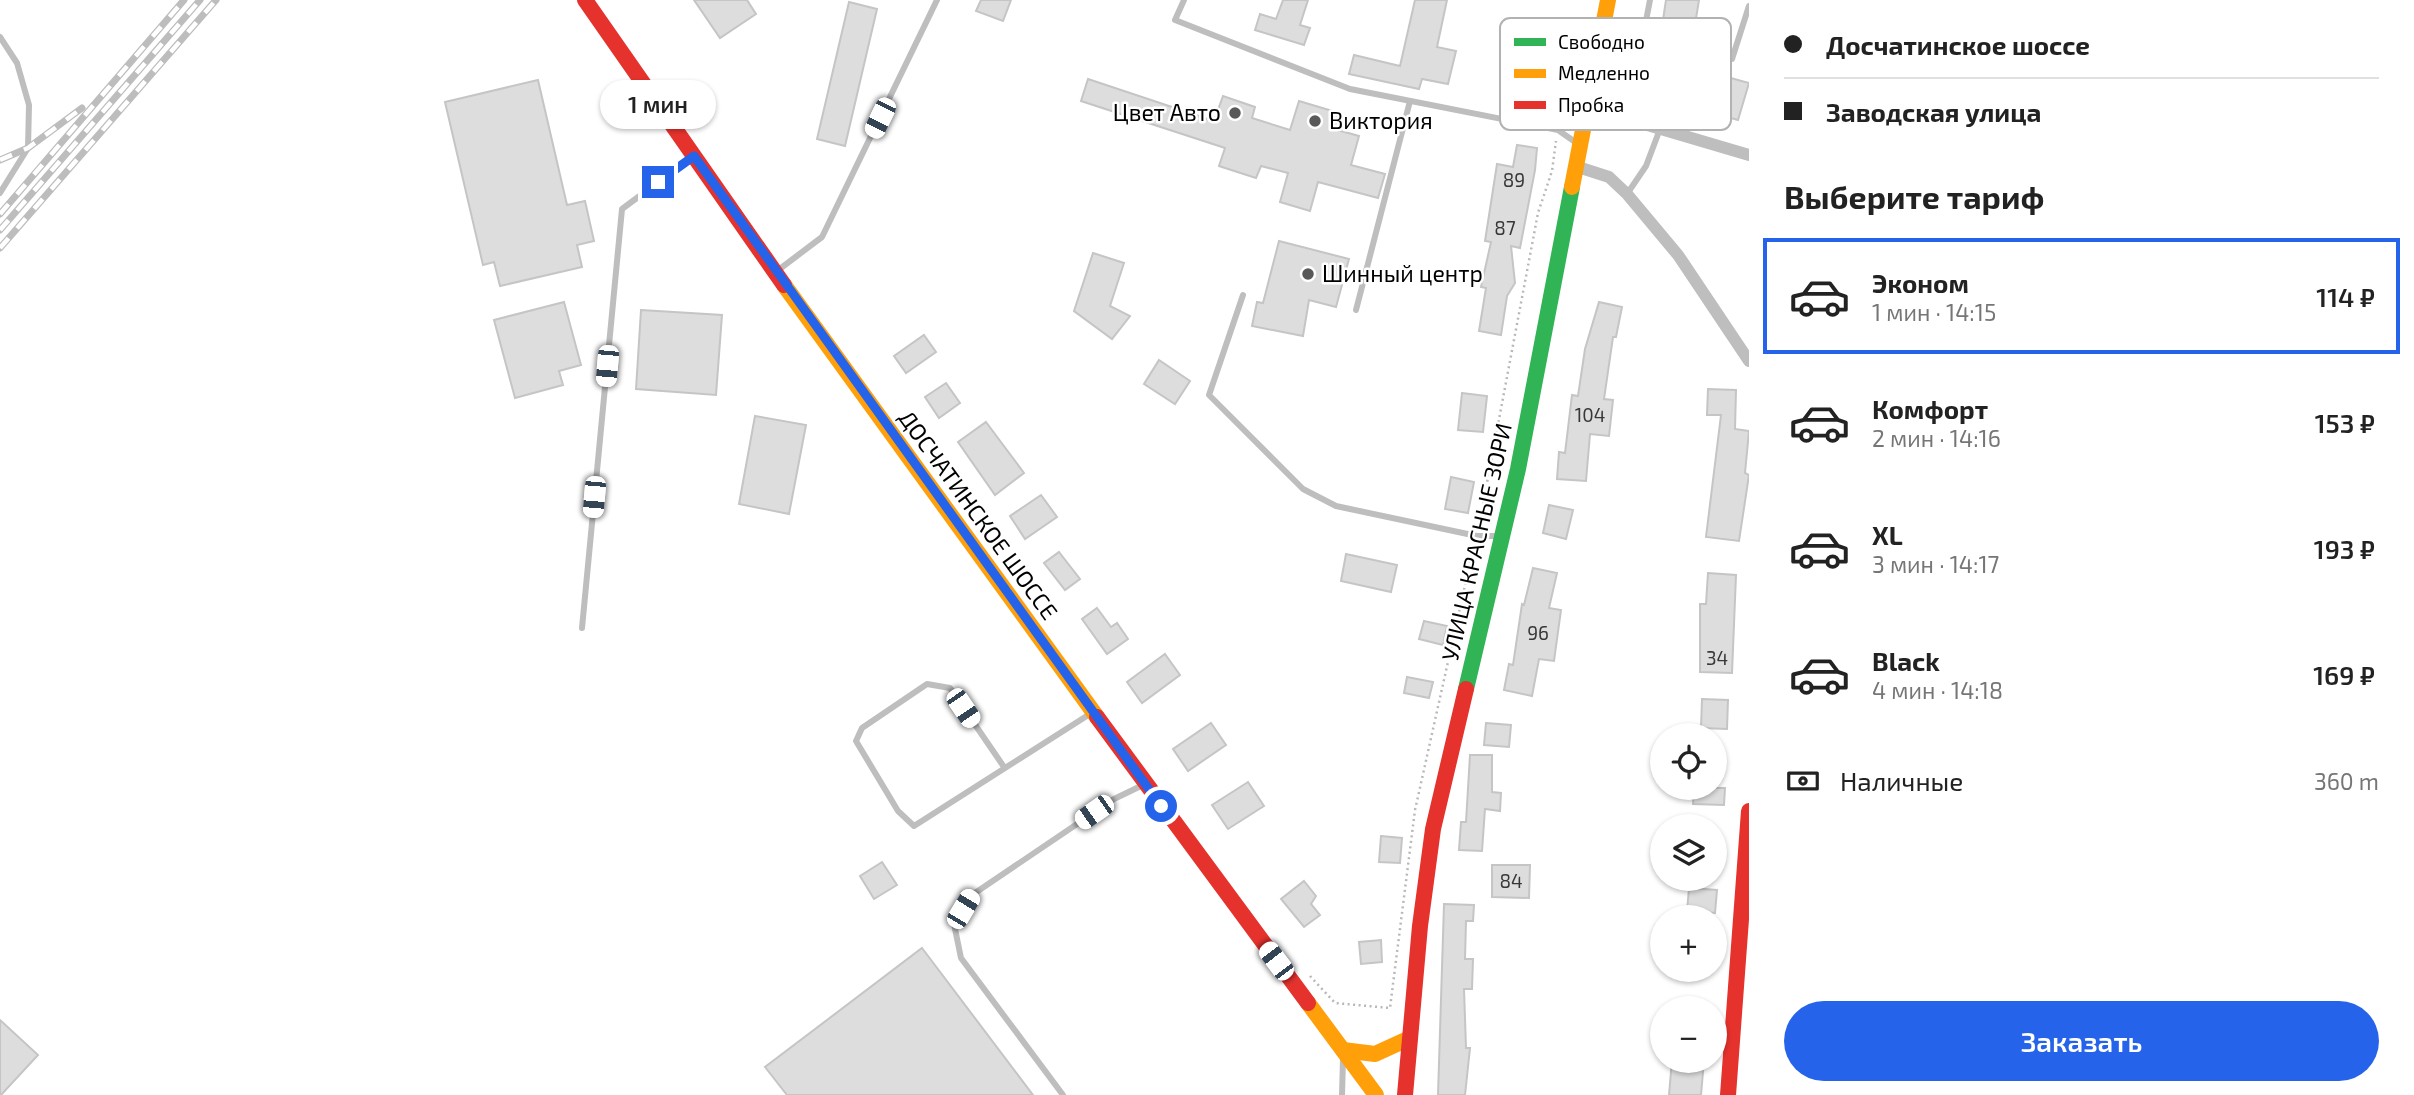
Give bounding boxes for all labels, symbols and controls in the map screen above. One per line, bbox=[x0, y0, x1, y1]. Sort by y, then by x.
legend bbox=[1500, 18, 1731, 130]
text: Досчатинское шоссе bbox=[1826, 29, 2090, 60]
text: Свободно bbox=[1558, 30, 1645, 53]
text: Медленно bbox=[1558, 61, 1650, 84]
callout: 1 мин bbox=[600, 80, 716, 130]
text: 1 мин bbox=[628, 90, 688, 118]
text: Пробка bbox=[1558, 93, 1624, 116]
car bbox=[862, 95, 899, 141]
text: Заводская улица bbox=[1826, 96, 2041, 127]
place label: Цвет Авто bbox=[1113, 98, 1221, 126]
marker: Цвет Авто bbox=[1227, 105, 1243, 121]
place label: Виктория bbox=[1329, 106, 1433, 134]
marker: Виктория bbox=[1307, 113, 1323, 129]
route end bbox=[642, 166, 674, 198]
house number: 89 bbox=[1503, 168, 1525, 191]
text: Выберите тариф bbox=[1784, 177, 2044, 215]
house number: 87 bbox=[1494, 216, 1516, 239]
place label: Шинный центр bbox=[1322, 259, 1483, 287]
icon: car bbox=[1788, 265, 1851, 328]
marker: Шинный центр bbox=[1300, 266, 1316, 282]
text: Эконом bbox=[1872, 267, 1969, 298]
text: 114 ₽ bbox=[2316, 281, 2375, 312]
text: 1 мин · 14:15 bbox=[1872, 298, 1996, 326]
car bbox=[595, 344, 620, 388]
icon: car bbox=[1788, 391, 1851, 454]
text: Комфорт bbox=[1872, 393, 1988, 424]
house number: 104 bbox=[1575, 403, 1605, 426]
street label: ДОСЧАТИНСКОЕ ШОССЕ bbox=[893, 404, 1064, 625]
text: 153 ₽ bbox=[2315, 407, 2375, 438]
street label: УЛИЦА КРАСНЫЕ ЗОРИ bbox=[1435, 420, 1517, 663]
text: 2 мин · 14:16 bbox=[1872, 424, 2001, 452]
car bbox=[582, 475, 607, 519]
icon: car bbox=[1788, 517, 1851, 580]
text: XL bbox=[1872, 519, 1903, 550]
text: 193 ₽ bbox=[2314, 533, 2375, 564]
text: 3 мин · 14:17 bbox=[1872, 550, 1999, 578]
house number: 96 bbox=[1527, 621, 1549, 644]
icon: car bbox=[1788, 643, 1851, 706]
text: Black bbox=[1872, 645, 1940, 676]
house number: 34 bbox=[1706, 646, 1728, 669]
text: 169 ₽ bbox=[2313, 659, 2375, 690]
text: 4 мин · 14:18 bbox=[1872, 676, 2003, 704]
car bbox=[943, 685, 984, 731]
map controls bbox=[1650, 723, 1727, 1073]
button: locate bbox=[1650, 723, 1727, 800]
icon: cash bbox=[1784, 762, 1822, 800]
text: Наличные bbox=[1840, 765, 1963, 796]
text: 360 m bbox=[2314, 767, 2379, 795]
route start bbox=[1145, 790, 1177, 822]
car bbox=[1071, 791, 1118, 833]
button: layers bbox=[1650, 814, 1727, 891]
house number: 84 bbox=[1499, 869, 1523, 892]
car bbox=[944, 886, 983, 932]
button: + bbox=[1650, 905, 1727, 982]
car bbox=[1255, 938, 1298, 984]
button: − bbox=[1650, 996, 1727, 1073]
button: Заказать bbox=[1784, 1001, 2379, 1081]

